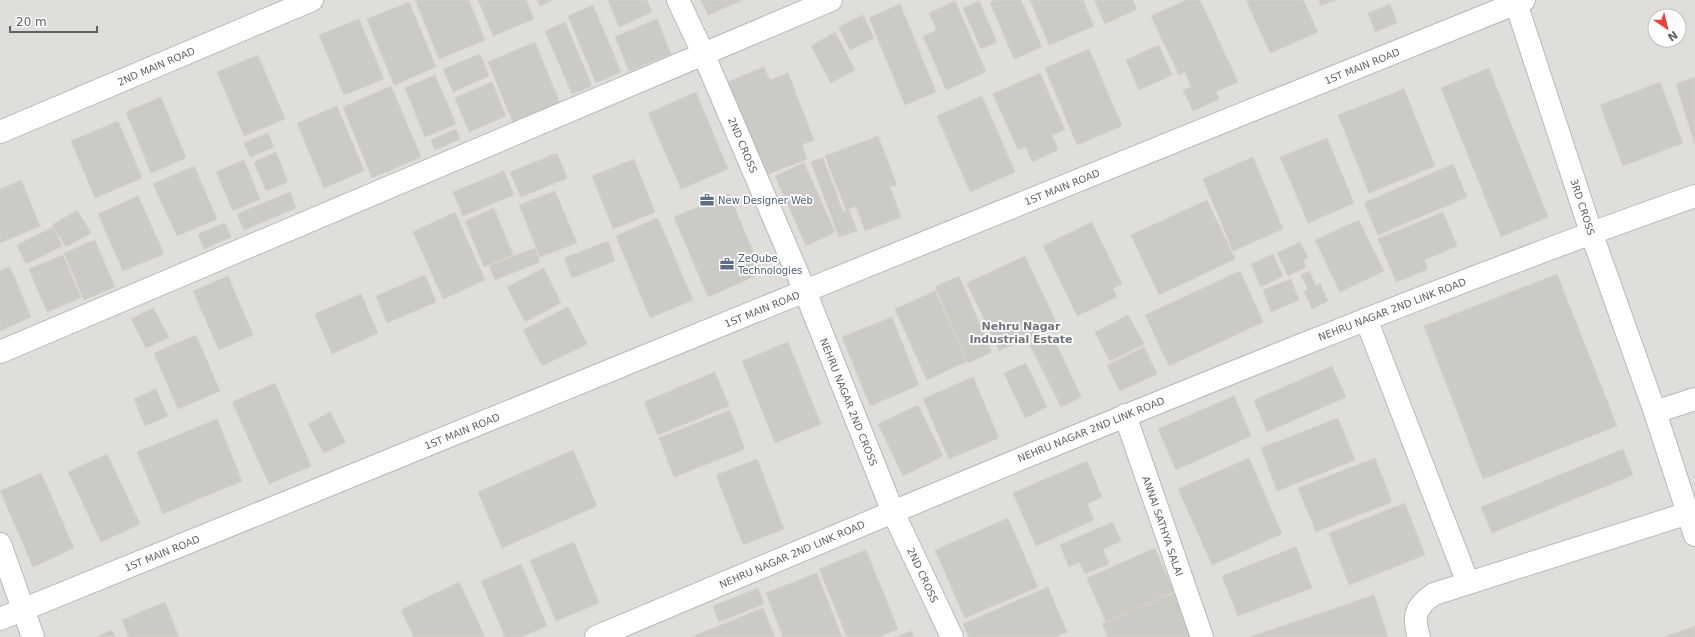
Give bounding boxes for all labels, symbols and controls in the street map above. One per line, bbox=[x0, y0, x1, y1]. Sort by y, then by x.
scale bar bbox=[10, 8, 97, 34]
north arrow bbox=[1647, 8, 1687, 48]
text: 20 m bbox=[16, 15, 47, 29]
text: N bbox=[1665, 28, 1680, 44]
street label: 2ND MAIN ROAD bbox=[116, 45, 197, 88]
street label: 1ST MAIN ROAD bbox=[1323, 46, 1402, 87]
street label: 2ND CROSS bbox=[726, 116, 759, 175]
street label: 1ST MAIN ROAD bbox=[1023, 167, 1102, 208]
street label: 3RD CROSS bbox=[1568, 178, 1597, 237]
office icon: New Designer Web bbox=[699, 192, 715, 208]
place label: New Designer Web bbox=[718, 195, 813, 206]
place label: ZeQube Technologies bbox=[737, 253, 802, 276]
office icon: ZeQube Technologies bbox=[719, 256, 735, 272]
street label: NEHRU NAGAR 2ND LINK ROAD bbox=[1317, 276, 1468, 343]
street label: 1ST MAIN ROAD bbox=[723, 289, 802, 330]
district label: Nehru Nagar Industrial Estate bbox=[969, 320, 1073, 346]
street label: NEHRU NAGAR 2ND CROSS bbox=[818, 337, 879, 468]
street label: NEHRU NAGAR 2ND LINK ROAD bbox=[1016, 395, 1166, 464]
street label: 1ST MAIN ROAD bbox=[423, 411, 502, 452]
street label: ANNAI SATHYA SALAI bbox=[1140, 475, 1185, 578]
street label: NEHRU NAGAR 2ND LINK ROAD bbox=[718, 519, 867, 590]
street label: 1ST MAIN ROAD bbox=[123, 533, 202, 574]
street label: 2ND CROSS bbox=[905, 546, 940, 604]

